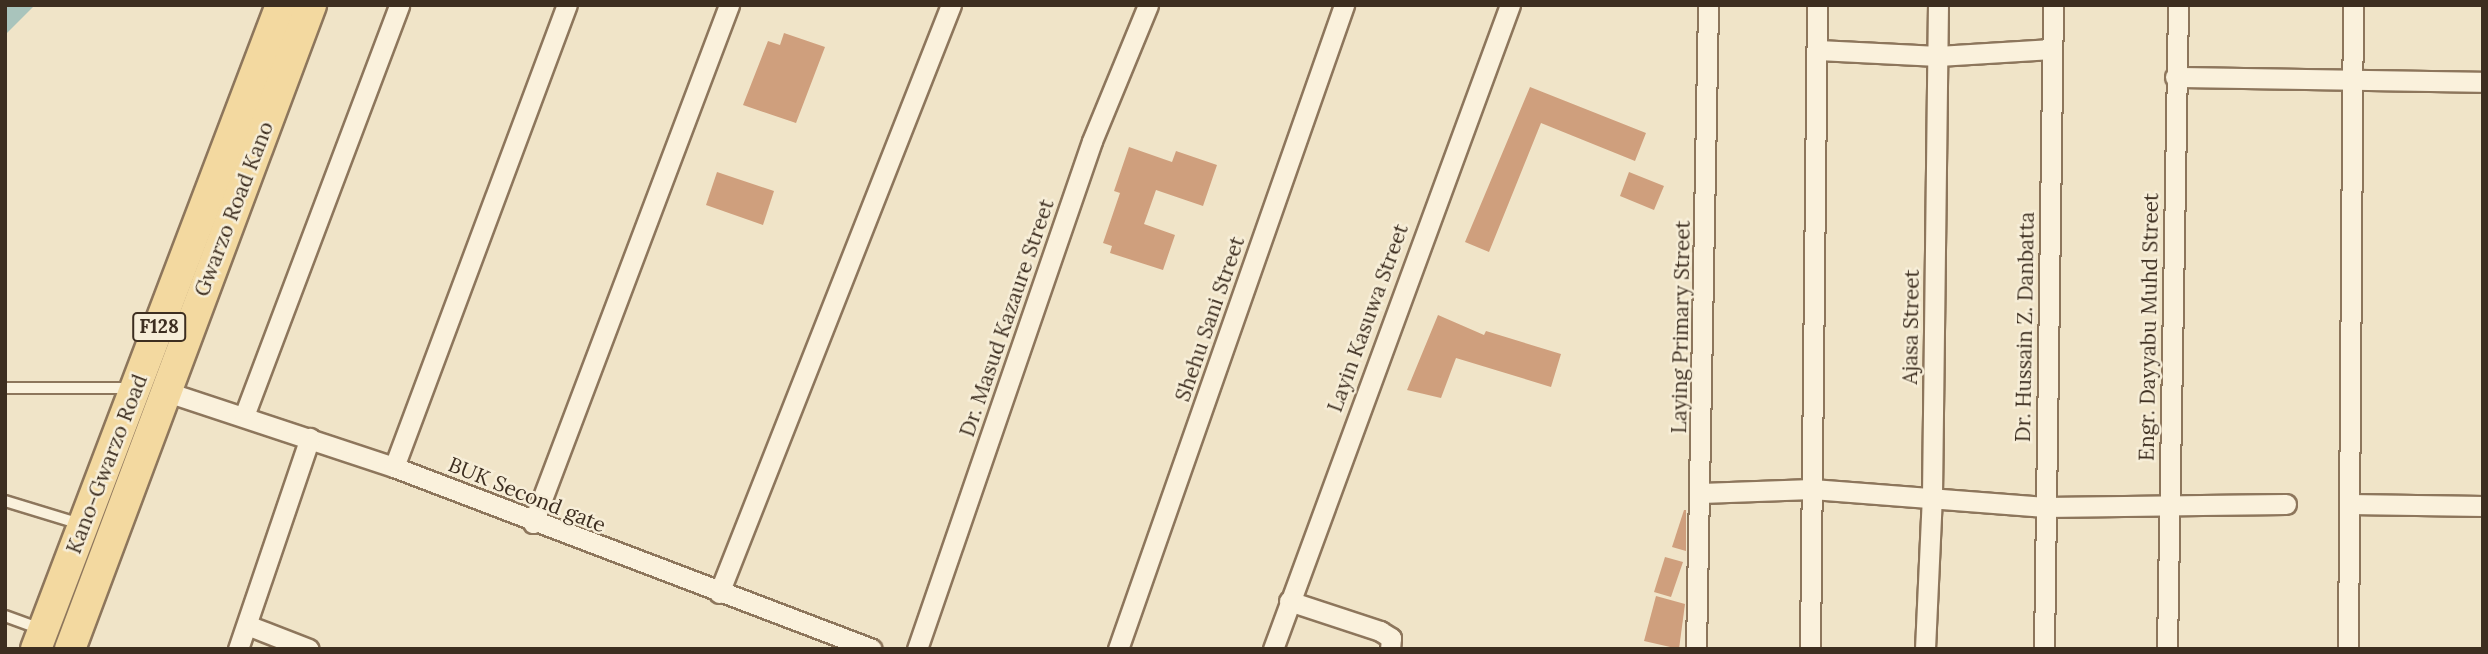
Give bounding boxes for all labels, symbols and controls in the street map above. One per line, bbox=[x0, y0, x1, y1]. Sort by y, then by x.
street label: Gwarzo Road Kano bbox=[189, 118, 279, 300]
street label: Engr. Dayyabu Muhd Street bbox=[2134, 193, 2164, 461]
street label: Dr. Masud Kazaure Street bbox=[954, 196, 1060, 440]
street label: Dr. Hussain Z. Danbatta bbox=[2010, 212, 2040, 442]
street label: Laying Primary Street bbox=[1667, 220, 1695, 434]
street label: Layin Kasuwa Street bbox=[1322, 221, 1414, 415]
street label: Shehu Sani Street bbox=[1170, 233, 1250, 405]
street label: Ajasa Street bbox=[1897, 269, 1925, 385]
road number: F128 bbox=[131, 312, 187, 342]
street label: Kano-Gwarzo Road bbox=[61, 371, 153, 557]
street label: BUK Second gate bbox=[445, 452, 609, 538]

